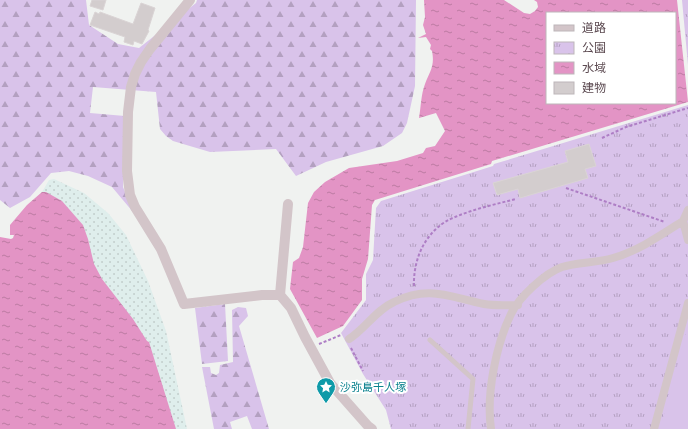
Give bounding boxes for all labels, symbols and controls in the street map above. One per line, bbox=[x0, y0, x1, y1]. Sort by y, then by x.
legend bbox=[546, 12, 676, 104]
text: 道路 bbox=[582, 18, 606, 37]
text: 公園 bbox=[582, 38, 606, 57]
text: 水域 bbox=[582, 58, 606, 77]
text: 建物 bbox=[582, 78, 606, 97]
place icon: 沙弥島千人塚 bbox=[315, 376, 337, 404]
place label: 沙弥島千人塚 bbox=[340, 379, 406, 395]

